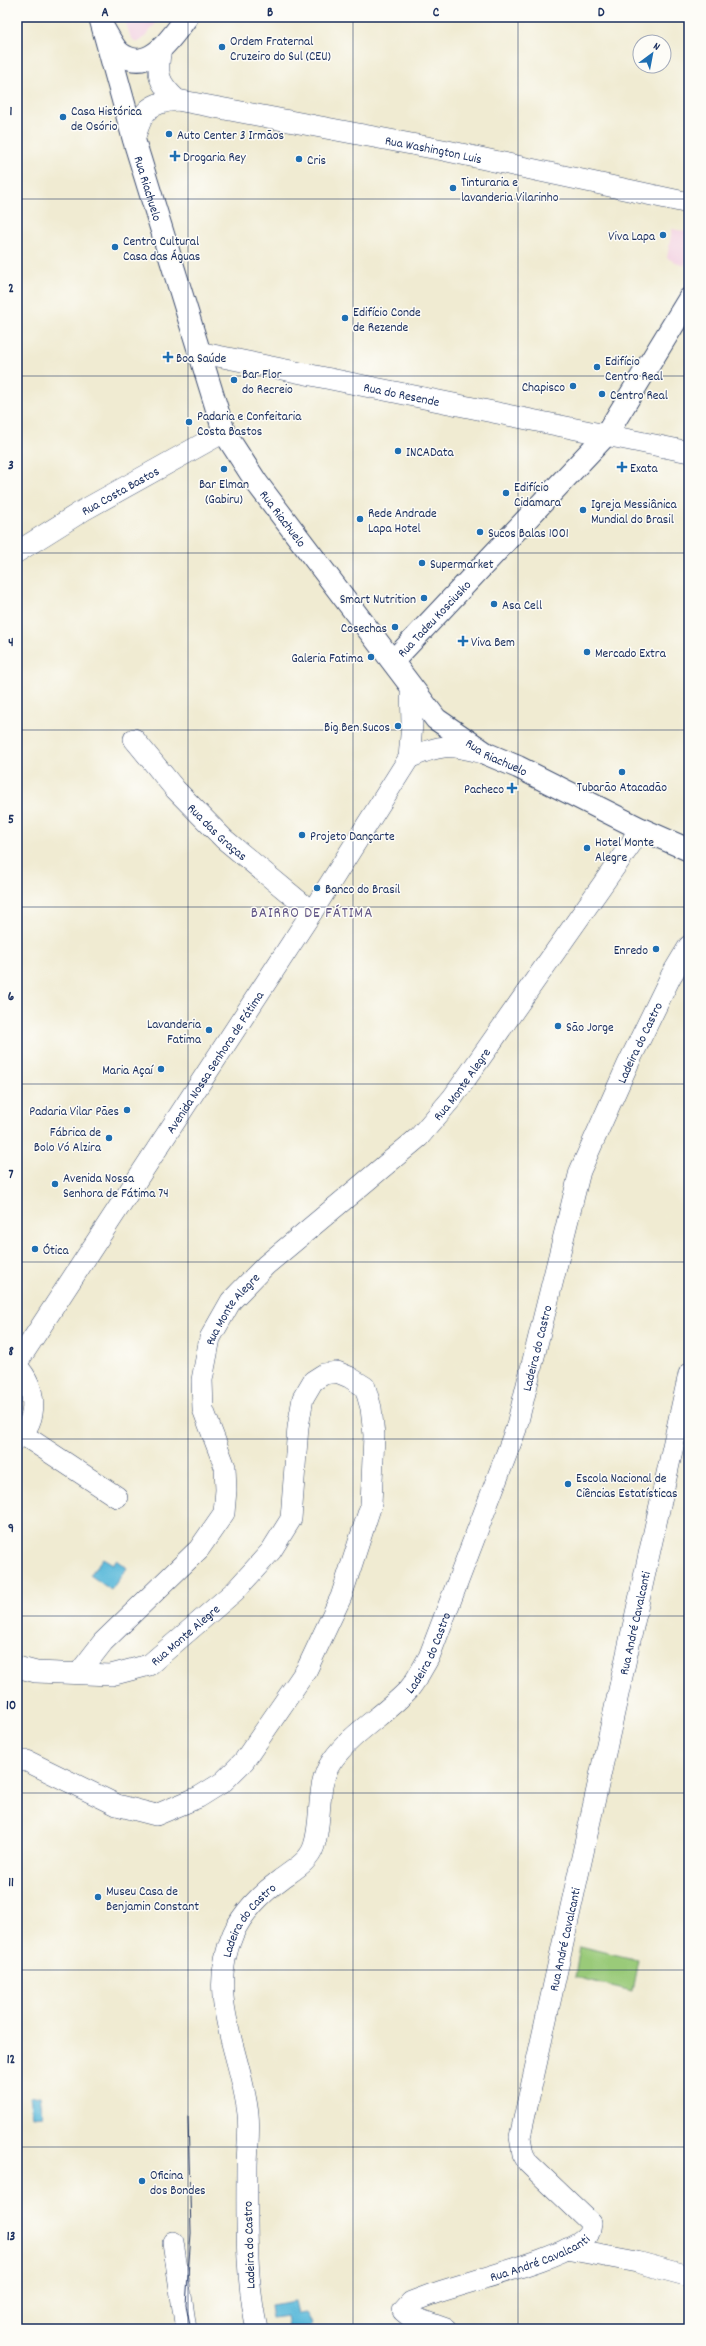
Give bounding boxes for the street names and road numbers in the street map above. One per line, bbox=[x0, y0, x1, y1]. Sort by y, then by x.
street label: Rua Washington Luis bbox=[383, 132, 483, 170]
street label: Rua Riachuelo bbox=[127, 154, 166, 224]
street label: Rua do Resende bbox=[362, 379, 441, 413]
street label: Rua Costa Bastos bbox=[79, 463, 163, 522]
street label: Rua Riachuelo bbox=[254, 487, 310, 552]
street label: Rua Tadeu Kosciusko bbox=[394, 577, 477, 663]
street label: Rua Riachuelo bbox=[461, 735, 530, 782]
street label: Rua das Graças bbox=[182, 800, 250, 866]
street label: Avenida Nossa Senhora de Fátima bbox=[163, 987, 270, 1138]
street label: Ladeira do Castro bbox=[614, 999, 669, 1087]
street label: Rua Monte Alegre bbox=[430, 1045, 497, 1126]
street label: Rua Monte Alegre bbox=[202, 1269, 266, 1347]
street label: Ladeira do Castro bbox=[519, 1303, 558, 1394]
street label: Rua André Cavalcanti bbox=[616, 1569, 657, 1677]
street label: Rua Monte Alegre bbox=[147, 1601, 225, 1672]
street label: Ladeira do Castro bbox=[402, 1610, 457, 1699]
street label: Ladeira do Castro bbox=[219, 1879, 281, 1960]
street label: Rua André Cavalcanti bbox=[546, 1886, 587, 1993]
street label: Ladeira do Castro bbox=[239, 2201, 262, 2289]
street label: Rua André Cavalcanti bbox=[488, 2231, 596, 2288]

